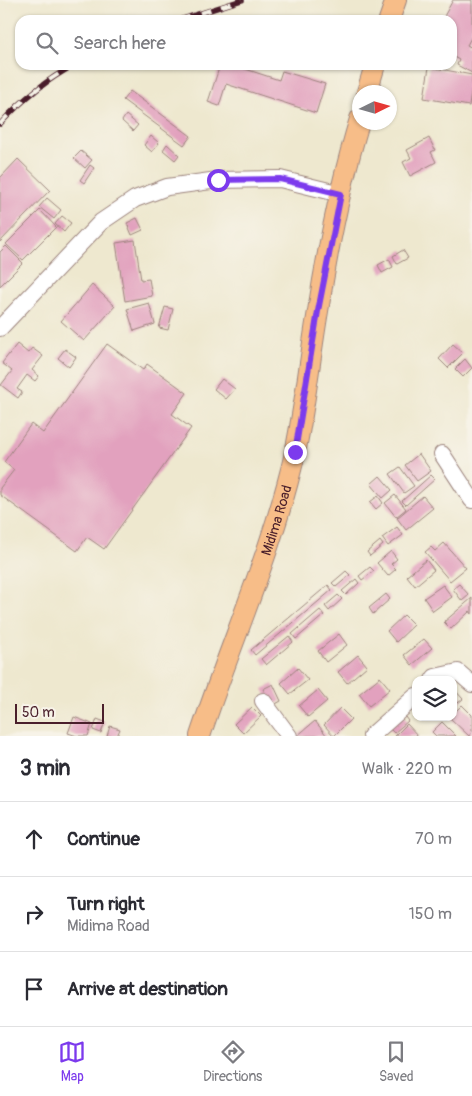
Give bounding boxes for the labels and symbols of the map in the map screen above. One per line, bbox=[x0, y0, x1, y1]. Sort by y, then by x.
north arrow bbox=[352, 85, 397, 130]
route start bbox=[207, 169, 230, 192]
route end bbox=[284, 441, 307, 464]
street label: Midima Road bbox=[257, 483, 295, 557]
scale bar bbox=[15, 701, 104, 724]

